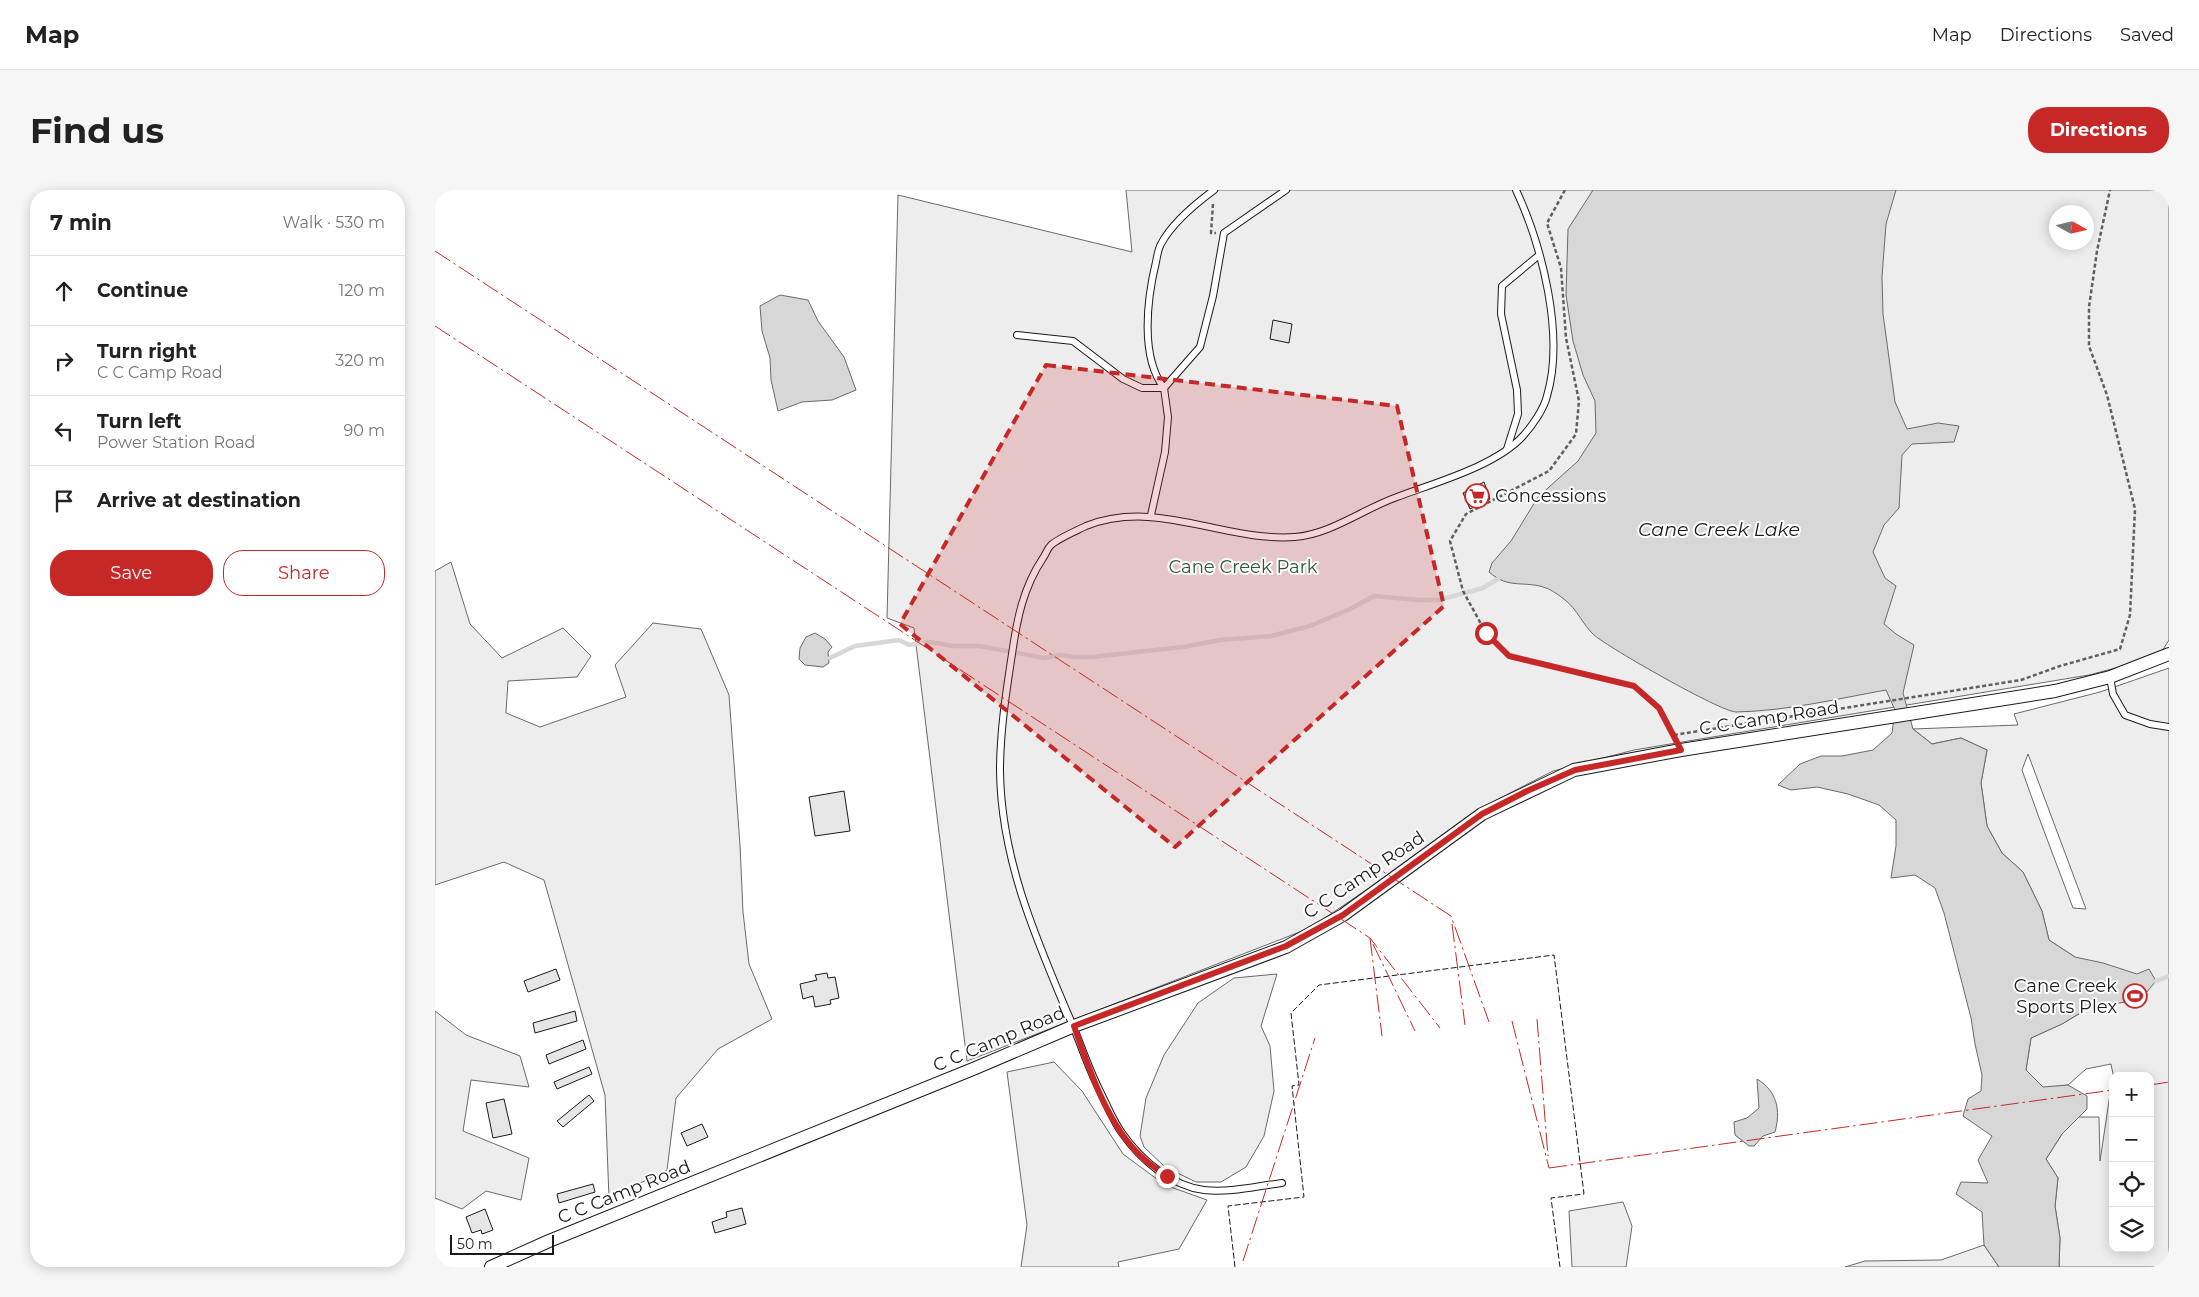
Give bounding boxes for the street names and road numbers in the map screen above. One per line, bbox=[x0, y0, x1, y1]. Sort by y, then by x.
street label: C C Camp Road bbox=[1698, 696, 1840, 740]
street label: C C Camp Road bbox=[1299, 826, 1429, 924]
street label: C C Camp Road bbox=[930, 1001, 1068, 1077]
street label: C C Camp Road bbox=[554, 1155, 694, 1229]

